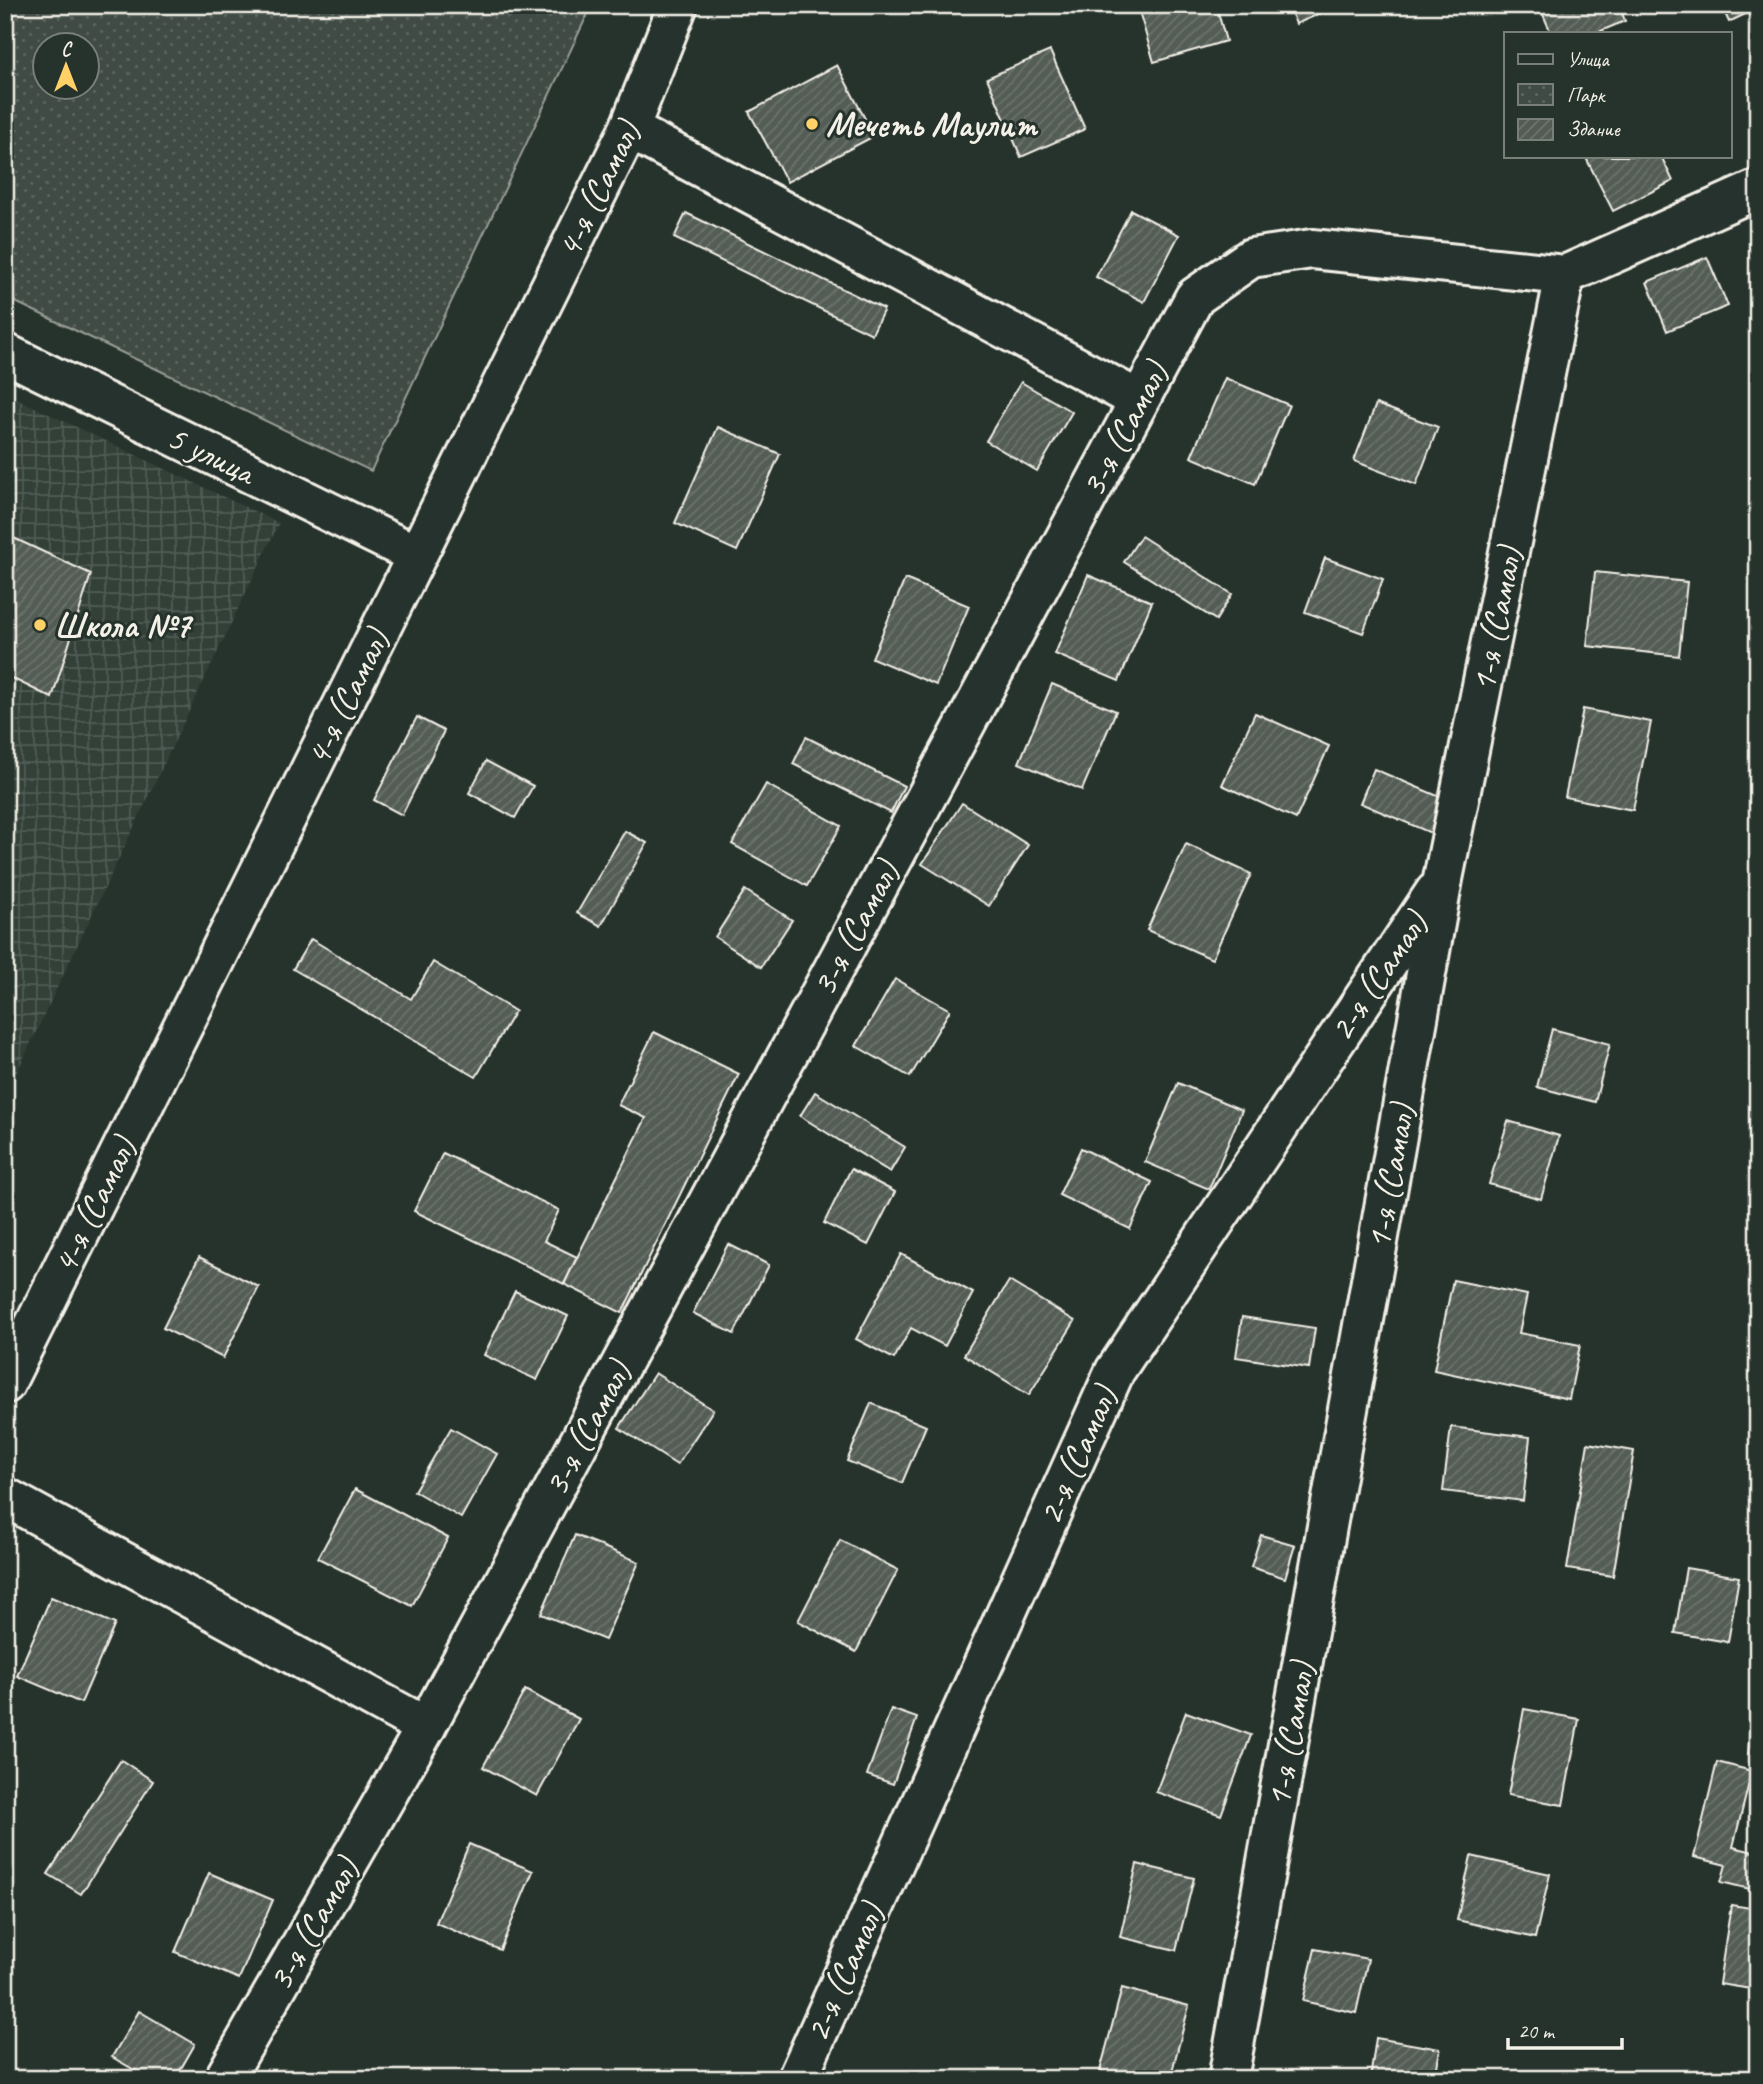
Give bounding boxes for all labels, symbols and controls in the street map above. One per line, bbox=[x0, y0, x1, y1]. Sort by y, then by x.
north arrow bbox=[32, 32, 102, 102]
legend bbox=[1504, 32, 1732, 158]
text: С bbox=[61, 38, 73, 62]
text: Улица bbox=[1567, 46, 1610, 72]
text: Парк bbox=[1567, 82, 1607, 108]
place label: Мечеть Маулит bbox=[826, 102, 1039, 147]
street label: 4-я (Самал) bbox=[546, 111, 652, 265]
marker: Мечеть Маулит bbox=[804, 116, 820, 132]
text: Здание bbox=[1567, 116, 1621, 142]
street label: 3-я (Самал) bbox=[1070, 352, 1180, 504]
street label: 5 улица bbox=[160, 414, 264, 496]
street label: 1-я (Самал) bbox=[1460, 541, 1533, 695]
place label: Школа №7 bbox=[54, 603, 194, 648]
marker: Школа №7 bbox=[32, 617, 48, 633]
street label: 4-я (Самал) bbox=[295, 619, 401, 773]
street label: 3-я (Самал) bbox=[801, 851, 911, 1003]
street label: 2-я (Самал) bbox=[1319, 901, 1439, 1050]
street label: 1-я (Самал) bbox=[1356, 1098, 1426, 1252]
street label: 4-я (Самал) bbox=[42, 1127, 148, 1281]
street label: 3-я (Самал) bbox=[533, 1351, 643, 1503]
street label: 2-я (Самал) bbox=[1027, 1377, 1129, 1531]
street label: 1-я (Самал) bbox=[1256, 1656, 1326, 1810]
street label: 3-я (Самал) bbox=[257, 1848, 371, 1999]
street label: 2-я (Самал) bbox=[794, 1894, 896, 2048]
scale bar bbox=[1508, 2007, 1621, 2051]
text: 20 m bbox=[1518, 2018, 1556, 2044]

